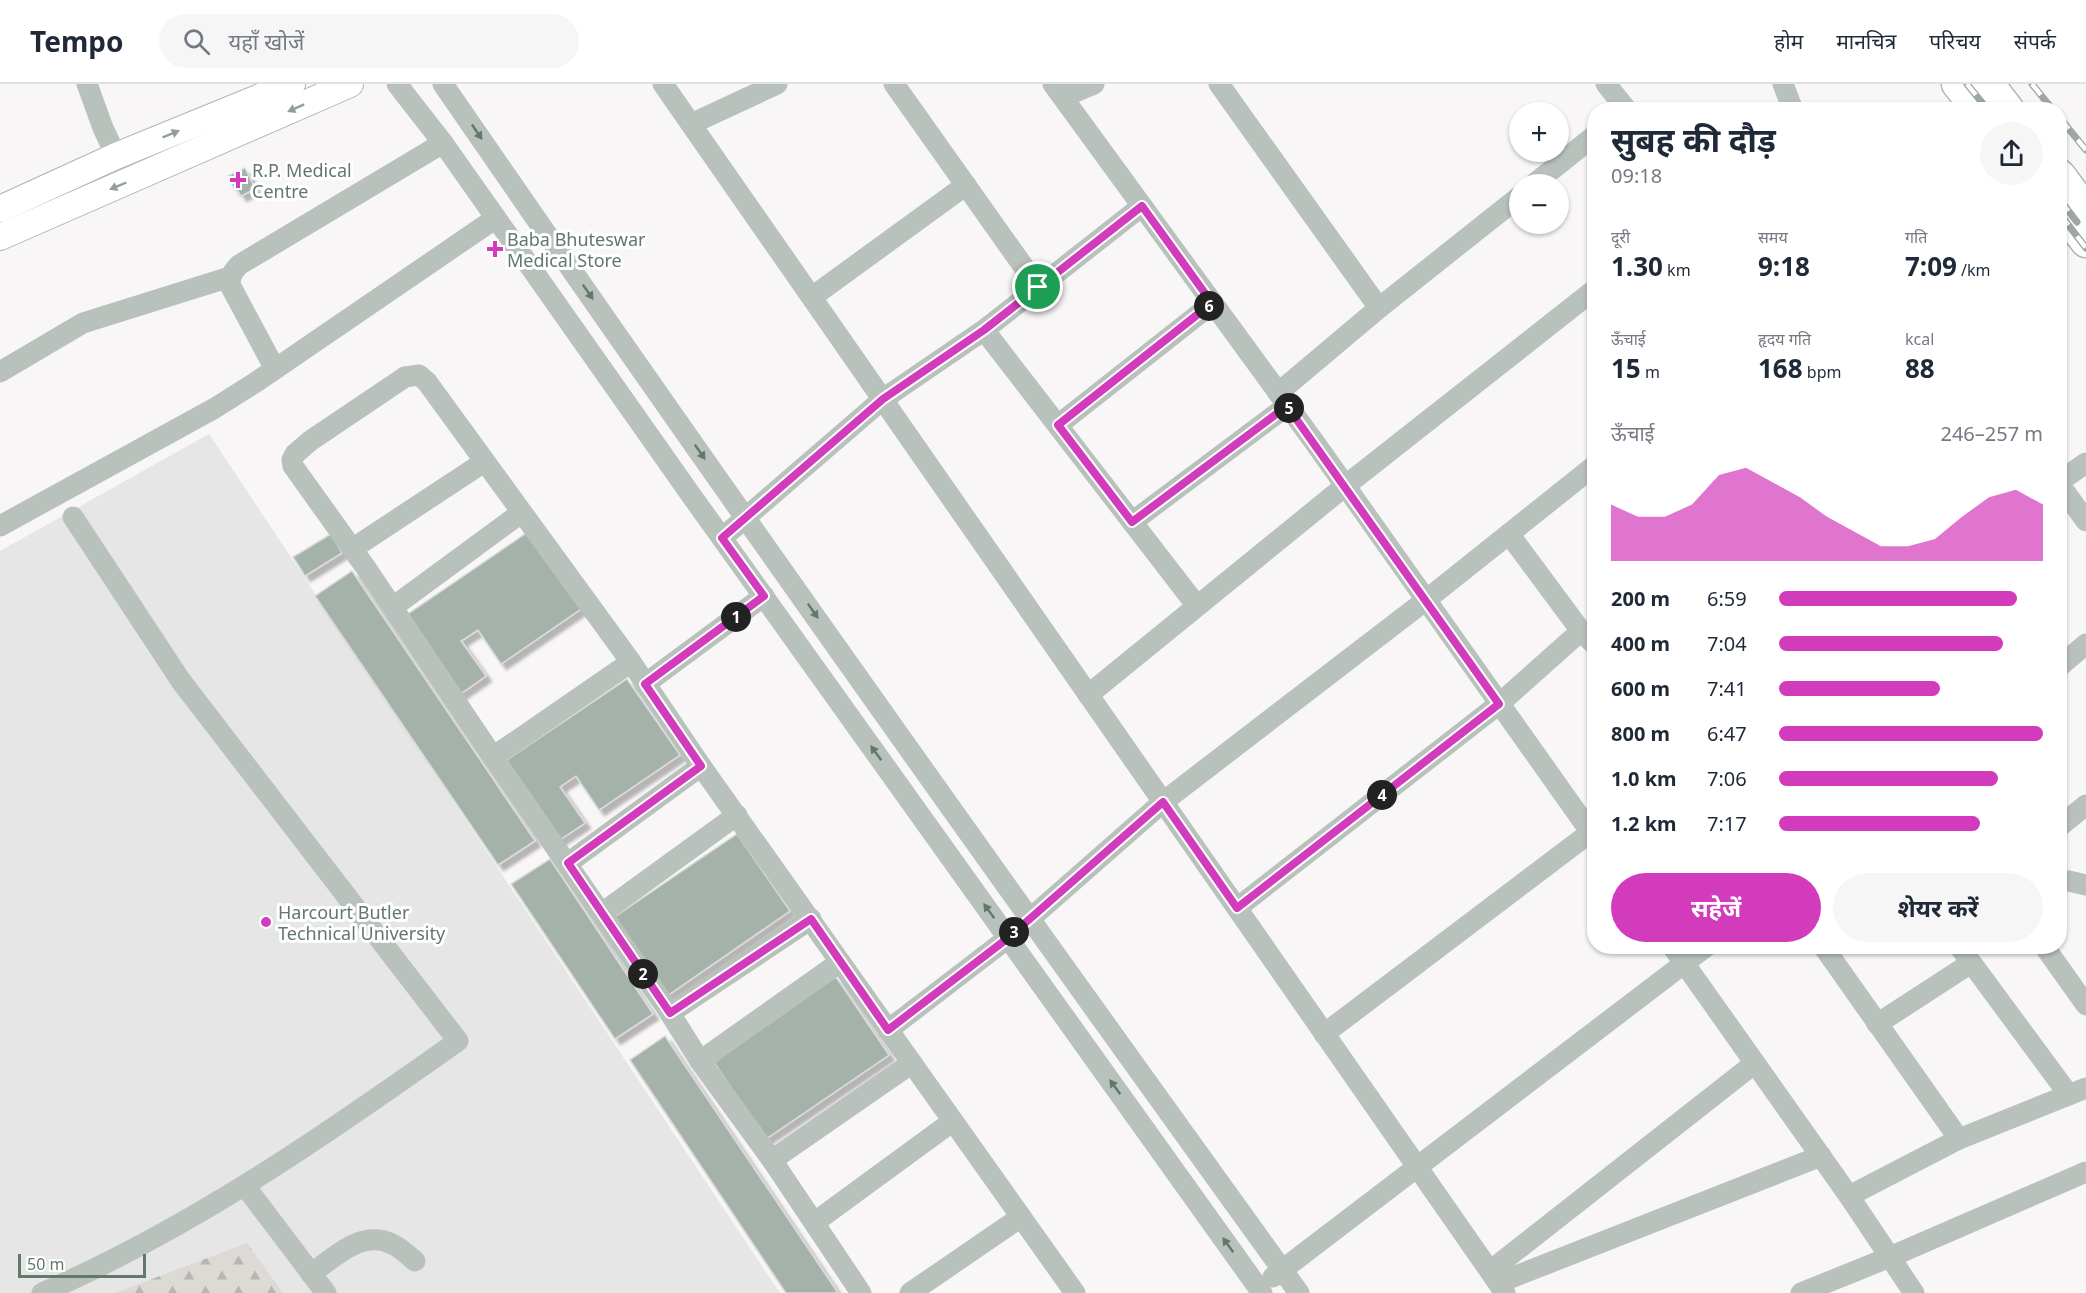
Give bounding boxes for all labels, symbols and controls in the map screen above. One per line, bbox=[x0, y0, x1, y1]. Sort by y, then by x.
search box bbox=[159, 14, 579, 68]
text: Tempo bbox=[30, 22, 123, 60]
icon: search bbox=[180, 25, 213, 58]
text: यहाँ खोजें bbox=[228, 26, 304, 56]
text: होम bbox=[1774, 27, 1803, 55]
text: मानचित्र bbox=[1836, 27, 1896, 55]
text: परिचय bbox=[1929, 27, 1981, 55]
text: संपर्क bbox=[2014, 27, 2056, 55]
map controls bbox=[1509, 102, 1569, 234]
button: + bbox=[1509, 102, 1569, 162]
one-way arrow bbox=[287, 103, 305, 113]
text: सुबह की दौड़ bbox=[1611, 117, 1776, 162]
button: share bbox=[1980, 122, 2043, 185]
one-way arrow bbox=[471, 124, 483, 140]
one-way arrow bbox=[162, 129, 180, 139]
place label: R.P. Medical Centre bbox=[252, 158, 352, 203]
text: 09:18 bbox=[1611, 162, 1662, 189]
marker: R.P. Medical Centre bbox=[229, 171, 247, 189]
button: − bbox=[1509, 174, 1569, 234]
one-way arrow bbox=[109, 182, 126, 191]
text: दूरी bbox=[1611, 226, 1630, 248]
text: समय bbox=[1758, 226, 1788, 248]
text: गति bbox=[1905, 226, 1927, 248]
place label: Baba Bhuteswar Medical Store bbox=[507, 227, 646, 272]
marker: Baba Bhuteswar Medical Store bbox=[488, 242, 502, 256]
text: 1.30 bbox=[1611, 248, 1663, 284]
text: 9:18 bbox=[1758, 248, 1810, 284]
text: 7:09 bbox=[1905, 248, 1957, 284]
text: km bbox=[1663, 259, 1691, 281]
text: /km bbox=[1957, 259, 1991, 281]
pin bbox=[1012, 261, 1063, 312]
icon: arrive bbox=[1021, 270, 1054, 303]
one-way arrow bbox=[582, 284, 594, 300]
pin: 6 bbox=[1194, 291, 1224, 321]
text: 6 bbox=[1204, 295, 1214, 317]
text: ऊँचाई bbox=[1611, 328, 1646, 350]
text: हृदय गति bbox=[1758, 328, 1811, 350]
text: kcal bbox=[1905, 328, 1934, 350]
text: 15 bbox=[1611, 350, 1641, 386]
text: 168 bbox=[1758, 350, 1803, 386]
text: 88 bbox=[1905, 350, 1935, 386]
text: m bbox=[1641, 361, 1660, 383]
text: bpm bbox=[1803, 361, 1841, 383]
pin: 5 bbox=[1274, 393, 1304, 423]
text: 5 bbox=[1284, 397, 1294, 419]
text: ऊँचाई bbox=[1611, 420, 1654, 447]
text: 246–257 m bbox=[1940, 420, 2043, 447]
one-way arrow bbox=[694, 443, 706, 459]
text: 200 m bbox=[1611, 585, 1670, 612]
text: 6:59 bbox=[1707, 585, 1747, 612]
pin: 1 bbox=[721, 602, 751, 632]
one-way arrow bbox=[807, 603, 818, 619]
text: 1 bbox=[731, 606, 741, 628]
text: 400 m bbox=[1611, 630, 1670, 657]
text: 7:04 bbox=[1707, 630, 1747, 657]
text: 600 m bbox=[1611, 675, 1670, 702]
text: 7:41 bbox=[1707, 675, 1747, 702]
text: 800 m bbox=[1611, 720, 1670, 747]
text: 6:47 bbox=[1707, 720, 1747, 747]
one-way arrow bbox=[870, 745, 882, 760]
text: 1.0 km bbox=[1611, 765, 1677, 792]
text: 7:06 bbox=[1707, 765, 1747, 792]
pin: 4 bbox=[1367, 780, 1397, 810]
text: 4 bbox=[1377, 784, 1387, 806]
text: 1.2 km bbox=[1611, 810, 1677, 837]
text: 7:17 bbox=[1707, 810, 1747, 837]
button: सहेजें bbox=[1611, 873, 1821, 942]
button: शेयर करें bbox=[1833, 873, 2043, 942]
place label: Harcourt Butler Technical University bbox=[278, 900, 446, 945]
one-way arrow bbox=[983, 904, 995, 920]
marker: Harcourt Butler Technical University bbox=[259, 915, 273, 929]
pin: 3 bbox=[999, 917, 1029, 947]
text: 3 bbox=[1009, 921, 1019, 943]
pin: 2 bbox=[628, 959, 658, 989]
text: 2 bbox=[638, 963, 648, 985]
one-way arrow bbox=[1109, 1079, 1121, 1095]
one-way arrow bbox=[1223, 1238, 1235, 1253]
scale bar bbox=[18, 1251, 146, 1278]
text: 50 m bbox=[27, 1253, 64, 1275]

